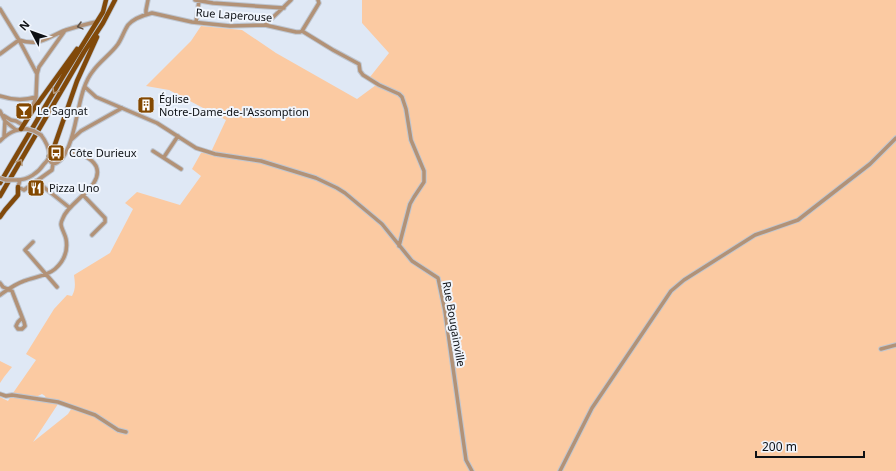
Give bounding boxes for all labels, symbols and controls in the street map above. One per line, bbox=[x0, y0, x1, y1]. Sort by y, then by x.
street label: Rue Laperouse bbox=[195, 4, 273, 25]
north arrow bbox=[12, 12, 52, 52]
text: N bbox=[15, 17, 33, 33]
one-way arrow bbox=[77, 21, 84, 30]
one-way arrow bbox=[52, 87, 59, 94]
place label: Église Notre-Dame-de-l'Assomption bbox=[159, 91, 309, 119]
building icon: Église Notre-Dame-de-l'Assomption bbox=[136, 95, 156, 115]
bar icon: Le Sagnat bbox=[14, 101, 34, 121]
place label: Le Sagnat bbox=[37, 103, 88, 118]
bus stop icon: Côte Durieux bbox=[46, 143, 66, 163]
place label: Côte Durieux bbox=[69, 145, 137, 160]
one-way arrow bbox=[15, 159, 22, 166]
restaurant icon: Pizza Uno bbox=[26, 178, 46, 198]
place label: Pizza Uno bbox=[49, 180, 100, 195]
street label: Rue Bougainville bbox=[440, 280, 469, 368]
scale bar bbox=[756, 433, 864, 459]
text: 200 m bbox=[762, 438, 797, 455]

